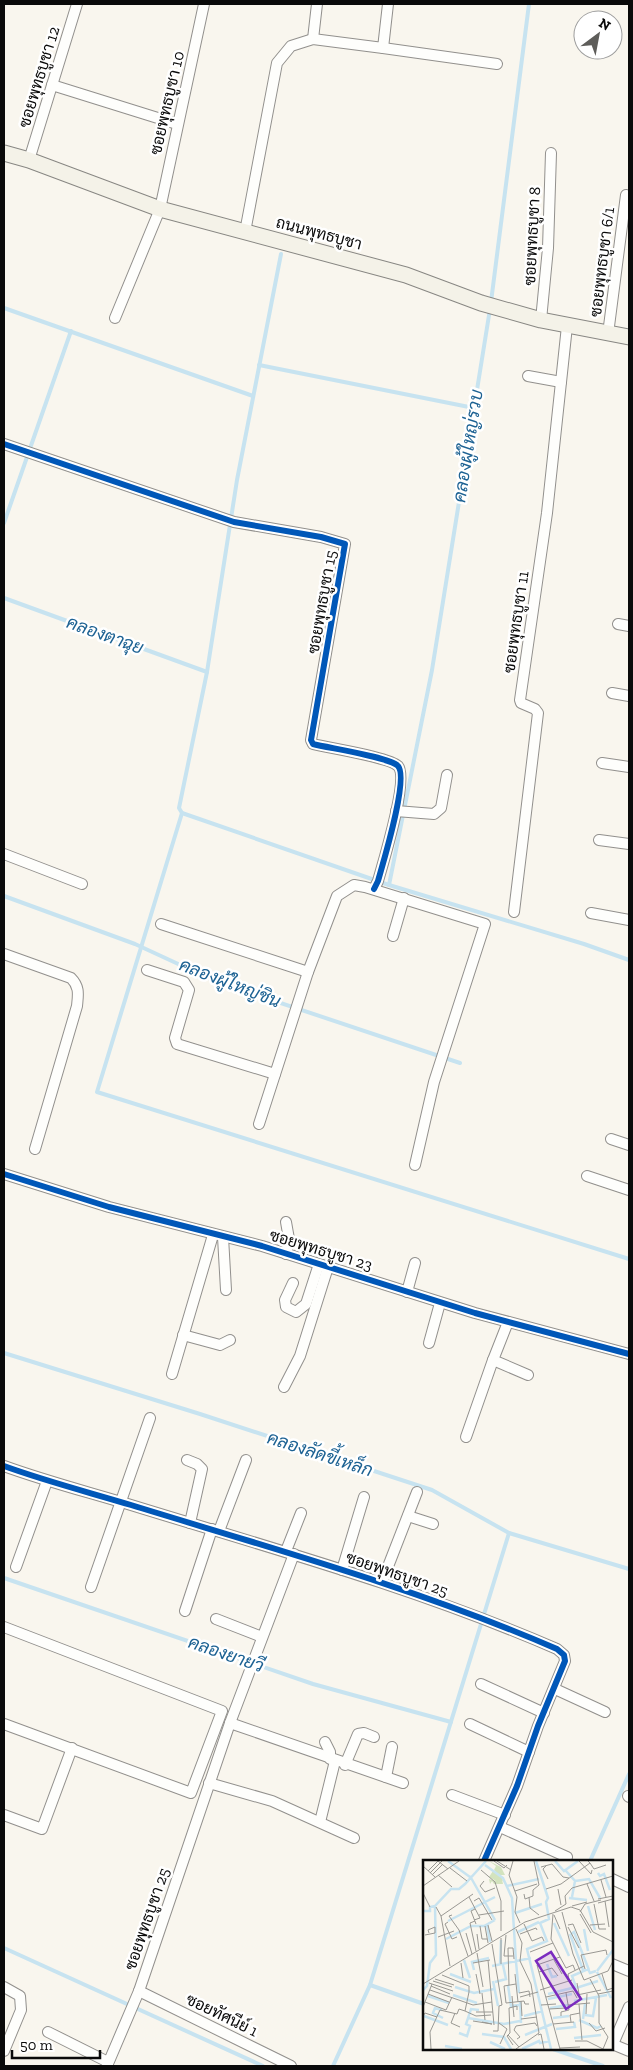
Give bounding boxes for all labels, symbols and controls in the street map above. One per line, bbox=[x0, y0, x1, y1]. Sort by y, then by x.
north arrow bbox=[573, 10, 623, 60]
text: N bbox=[596, 14, 614, 35]
street label: ซอยพุทธบูชา 12 bbox=[15, 24, 65, 131]
street label: ซอยพุทธบูชา 10 bbox=[146, 49, 190, 157]
street label: ซอยพุทธบูชา 8 bbox=[520, 186, 546, 286]
street label: ซอยพุทธบูชา 6/1 bbox=[586, 206, 620, 318]
street label: ถนนพุทธบูชา bbox=[273, 212, 364, 256]
water label: คลองผู้ใหญ่รวบ bbox=[446, 387, 490, 504]
street label: ซอยพุทธบูชา 15 bbox=[304, 549, 342, 656]
street label: ซอยพุทธบูชา 11 bbox=[499, 570, 535, 675]
water label: คลองตาฉุย bbox=[63, 611, 146, 660]
water label: คลองผู้ใหญ่ชิน bbox=[175, 952, 285, 1014]
street label: ซอยพุทธบูชา 23 bbox=[267, 1225, 375, 1277]
water label: คลองลัดขี้เหล็ก bbox=[264, 1422, 377, 1481]
street label: ซอยพุทธบูชา 25 bbox=[343, 1548, 451, 1602]
water label: คลองยายวี bbox=[185, 1629, 268, 1677]
inset map bbox=[423, 1860, 613, 2050]
street label: ซอยพุทธบูชา 25 bbox=[121, 1865, 175, 1973]
street label: ซอยทัศนีย์ 1 bbox=[183, 1987, 262, 2041]
scale bar bbox=[12, 2028, 100, 2060]
text: 50 m bbox=[20, 2036, 53, 2054]

